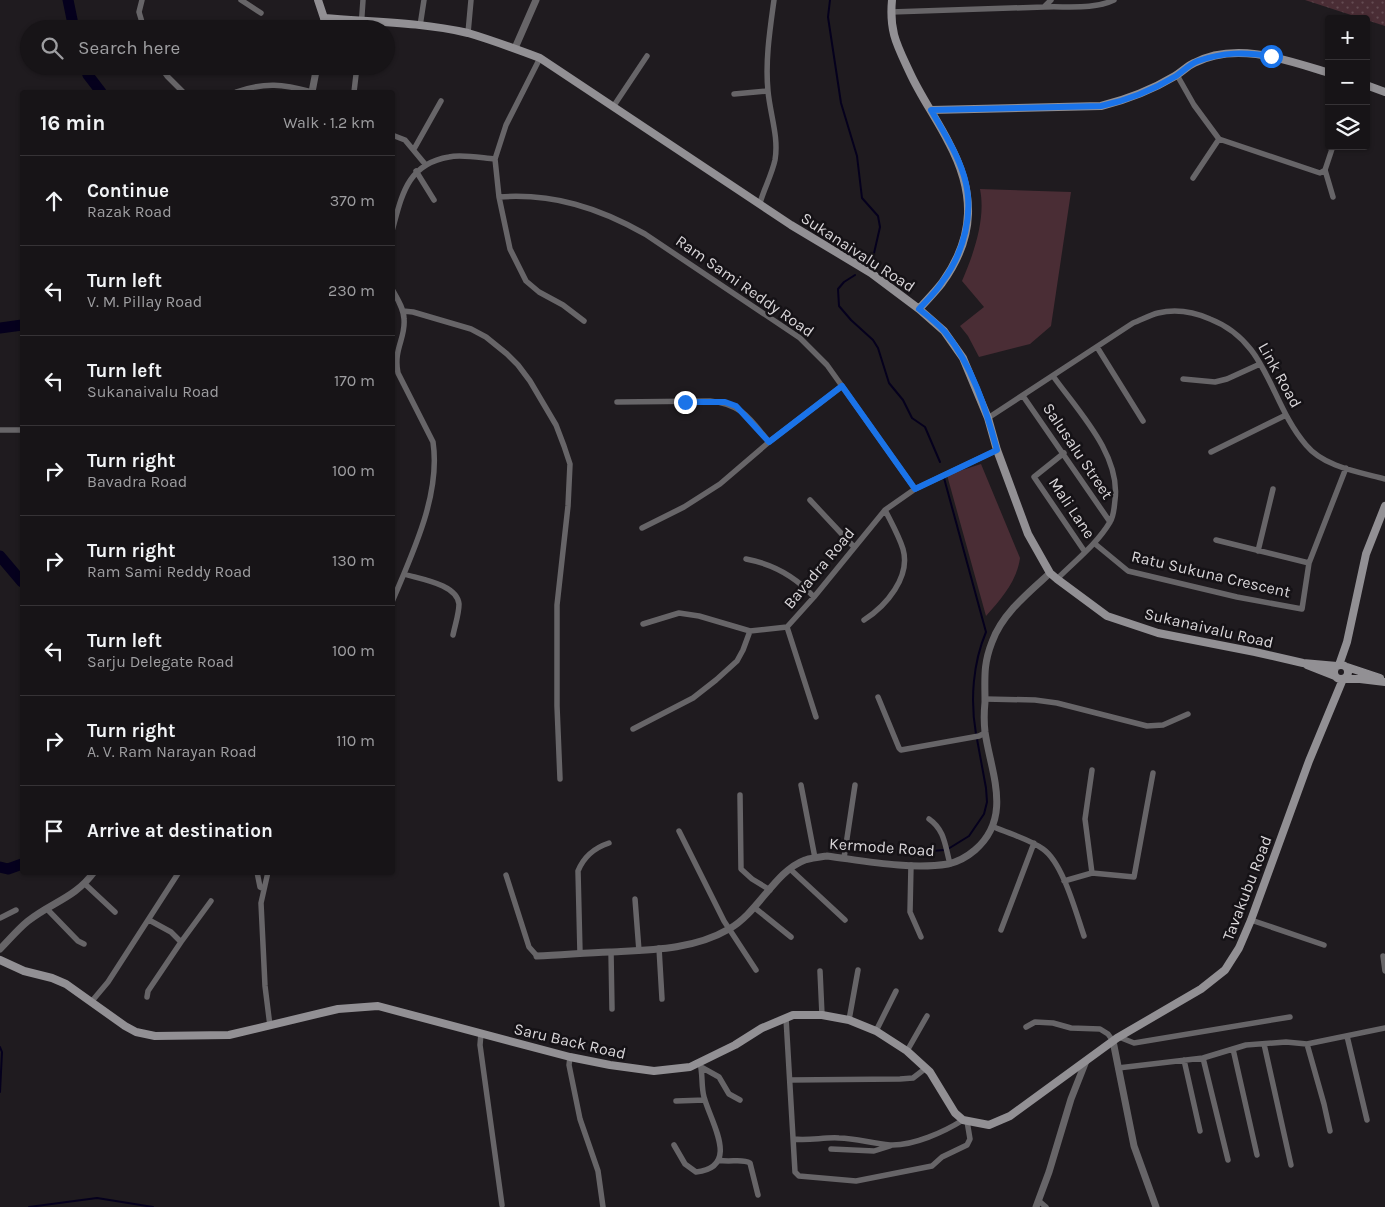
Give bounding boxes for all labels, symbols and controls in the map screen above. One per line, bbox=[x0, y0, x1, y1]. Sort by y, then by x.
map controls bbox=[1325, 15, 1370, 150]
button: + bbox=[1325, 15, 1370, 60]
search box bbox=[20, 20, 395, 75]
icon: search bbox=[38, 34, 66, 62]
text: Search here bbox=[78, 37, 180, 59]
route start bbox=[1260, 45, 1283, 68]
button: − bbox=[1325, 60, 1370, 105]
button: layers bbox=[1325, 105, 1370, 150]
text: 16 min bbox=[40, 111, 105, 135]
text: Walk · 1.2 km bbox=[283, 113, 375, 132]
text: Continue bbox=[87, 180, 169, 202]
icon: ahead bbox=[40, 187, 68, 215]
text: 370 m bbox=[330, 191, 375, 210]
text: Razak Road bbox=[87, 202, 172, 221]
street label: Sukanaivalu Road bbox=[797, 208, 919, 296]
street label: Ram Sami Reddy Road bbox=[672, 231, 818, 341]
text: Turn left bbox=[87, 270, 162, 292]
icon: left bbox=[40, 277, 68, 305]
text: 230 m bbox=[328, 281, 375, 300]
text: V. M. Pillay Road bbox=[87, 292, 202, 311]
street label: Link Road bbox=[1254, 339, 1306, 411]
text: Turn left bbox=[87, 360, 162, 382]
icon: left bbox=[40, 367, 68, 395]
text: 170 m bbox=[334, 371, 375, 390]
text: Sukanaivalu Road bbox=[87, 382, 219, 401]
route end bbox=[674, 391, 697, 414]
street label: Salusalu Street bbox=[1039, 399, 1117, 503]
text: Turn right bbox=[87, 450, 176, 472]
icon: right bbox=[40, 457, 68, 485]
text: 100 m bbox=[332, 461, 375, 480]
text: Bavadra Road bbox=[87, 472, 187, 491]
street label: Mali Lane bbox=[1045, 474, 1099, 542]
street label: Bavadra Road bbox=[779, 523, 859, 613]
text: Turn right bbox=[87, 540, 176, 562]
street label: Ratu Sukuna Crescent bbox=[1130, 546, 1292, 602]
icon: right bbox=[40, 547, 68, 575]
text: 130 m bbox=[332, 551, 375, 570]
text: Ram Sami Reddy Road bbox=[87, 562, 251, 581]
street label: Sukanaivalu Road bbox=[1143, 604, 1275, 652]
text: Turn left bbox=[87, 630, 162, 652]
icon: left bbox=[40, 637, 68, 665]
text: 100 m bbox=[332, 641, 375, 660]
text: Sarju Delegate Road bbox=[87, 652, 234, 671]
text: Turn right bbox=[87, 720, 176, 742]
icon: right bbox=[40, 727, 68, 755]
text: 110 m bbox=[336, 731, 375, 750]
text: A. V. Ram Narayan Road bbox=[87, 742, 257, 761]
icon: arrive bbox=[40, 817, 68, 845]
text: Arrive at destination bbox=[87, 820, 273, 842]
street label: Tavakubu Road bbox=[1218, 833, 1276, 943]
street label: Kermode Road bbox=[829, 834, 935, 860]
street label: Saru Back Road bbox=[512, 1019, 628, 1063]

